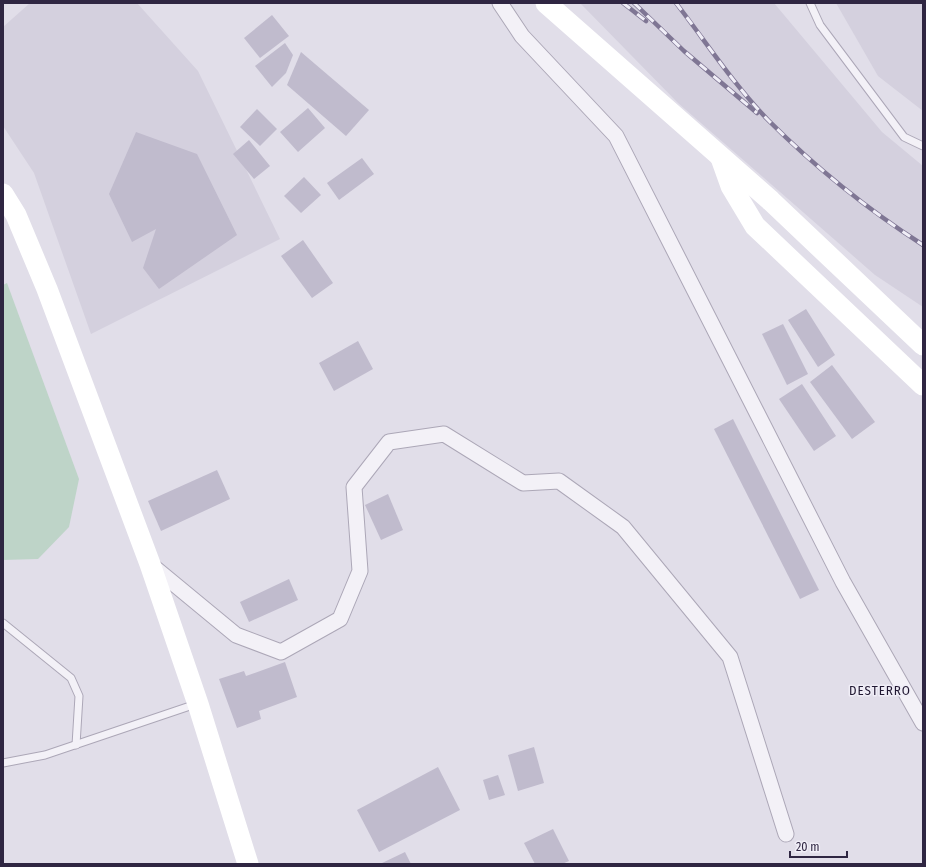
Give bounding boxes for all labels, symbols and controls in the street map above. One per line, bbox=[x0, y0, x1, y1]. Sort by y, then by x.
district label: DESTERRO bbox=[849, 683, 911, 698]
scale bar bbox=[790, 833, 847, 859]
text: 20 m bbox=[796, 840, 820, 854]

